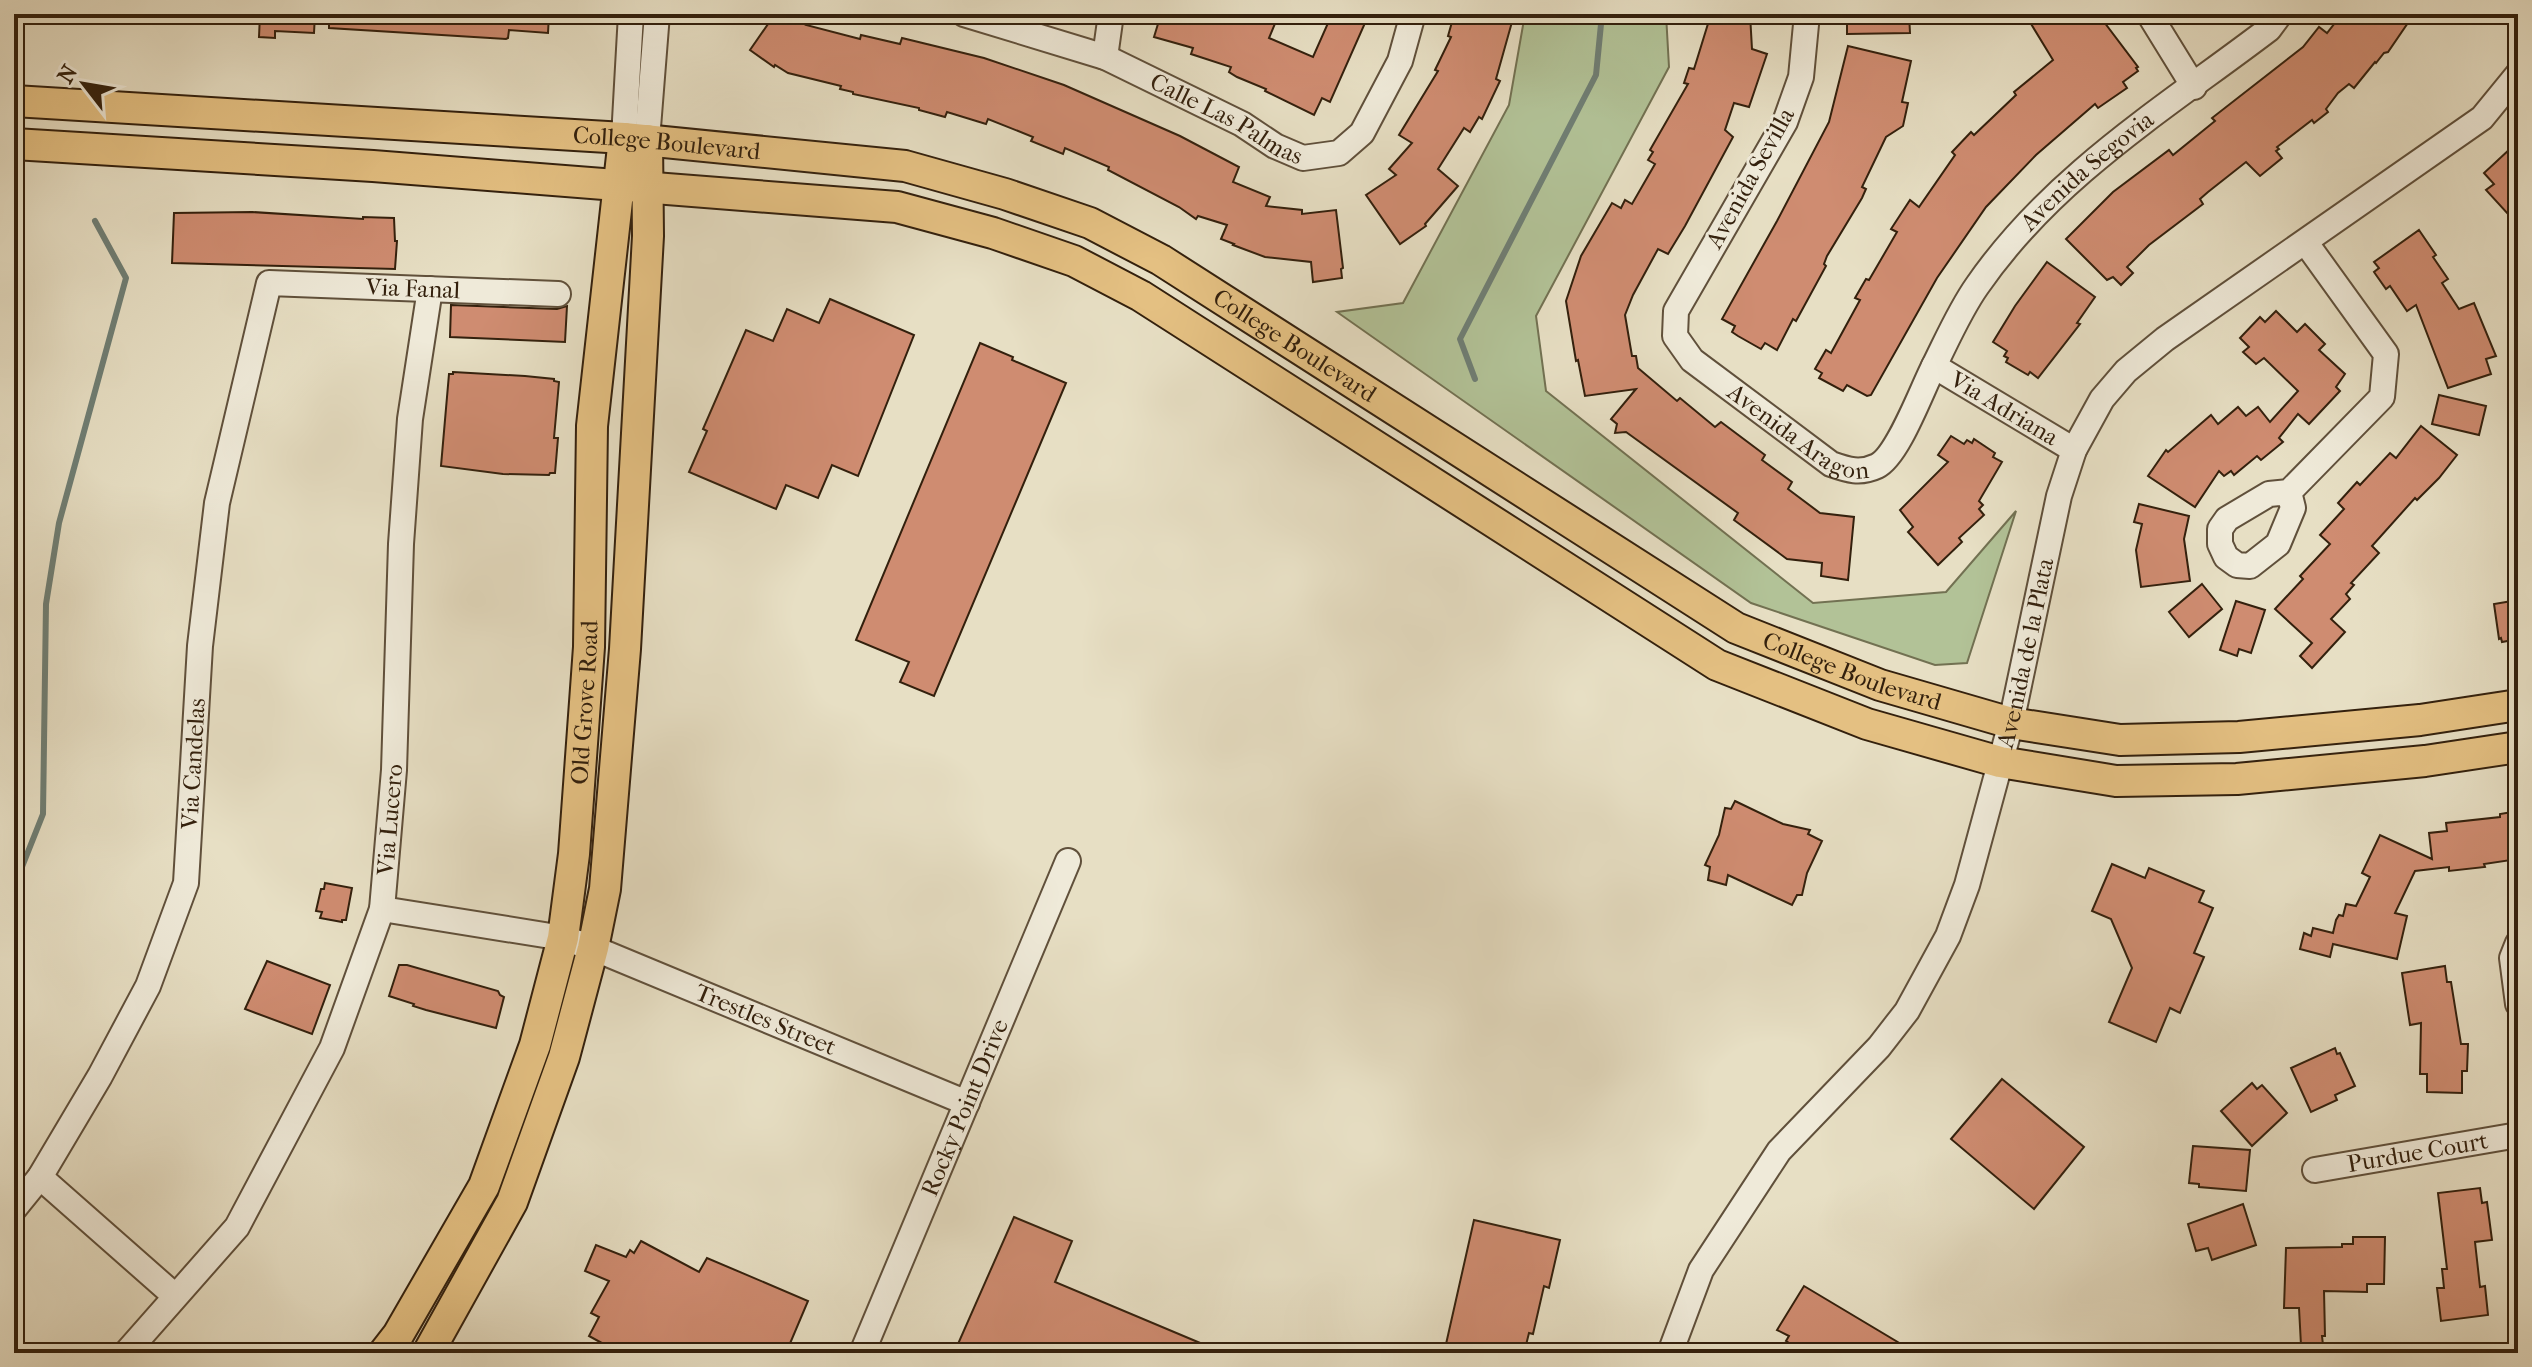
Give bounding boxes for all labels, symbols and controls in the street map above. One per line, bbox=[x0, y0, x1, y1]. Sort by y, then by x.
north arrow bbox=[44, 44, 124, 124]
text: N bbox=[52, 60, 83, 88]
street label: Calle Las Palmas bbox=[1146, 67, 1307, 170]
street label: Avenida Sevilla bbox=[1699, 102, 1801, 254]
street label: Avenida Segovia bbox=[2014, 105, 2160, 237]
street label: College Boulevard bbox=[572, 121, 763, 166]
street label: Via Fanal bbox=[364, 273, 461, 304]
street label: College Boulevard bbox=[1208, 283, 1382, 409]
street label: Via Adriana bbox=[1944, 365, 2064, 452]
street label: Avenida Aragon bbox=[1721, 377, 1870, 485]
street label: Avenida de la Plata bbox=[1991, 555, 2060, 752]
street label: Old Grove Road bbox=[565, 619, 603, 786]
street label: College Boulevard bbox=[1759, 626, 1946, 716]
street label: Via Candelas bbox=[175, 697, 211, 831]
street label: Via Lucero bbox=[371, 763, 408, 877]
street label: Trestles Street bbox=[691, 978, 841, 1061]
street label: Rocky Point Drive bbox=[915, 1015, 1014, 1200]
street label: Purdue Court bbox=[2345, 1126, 2490, 1178]

